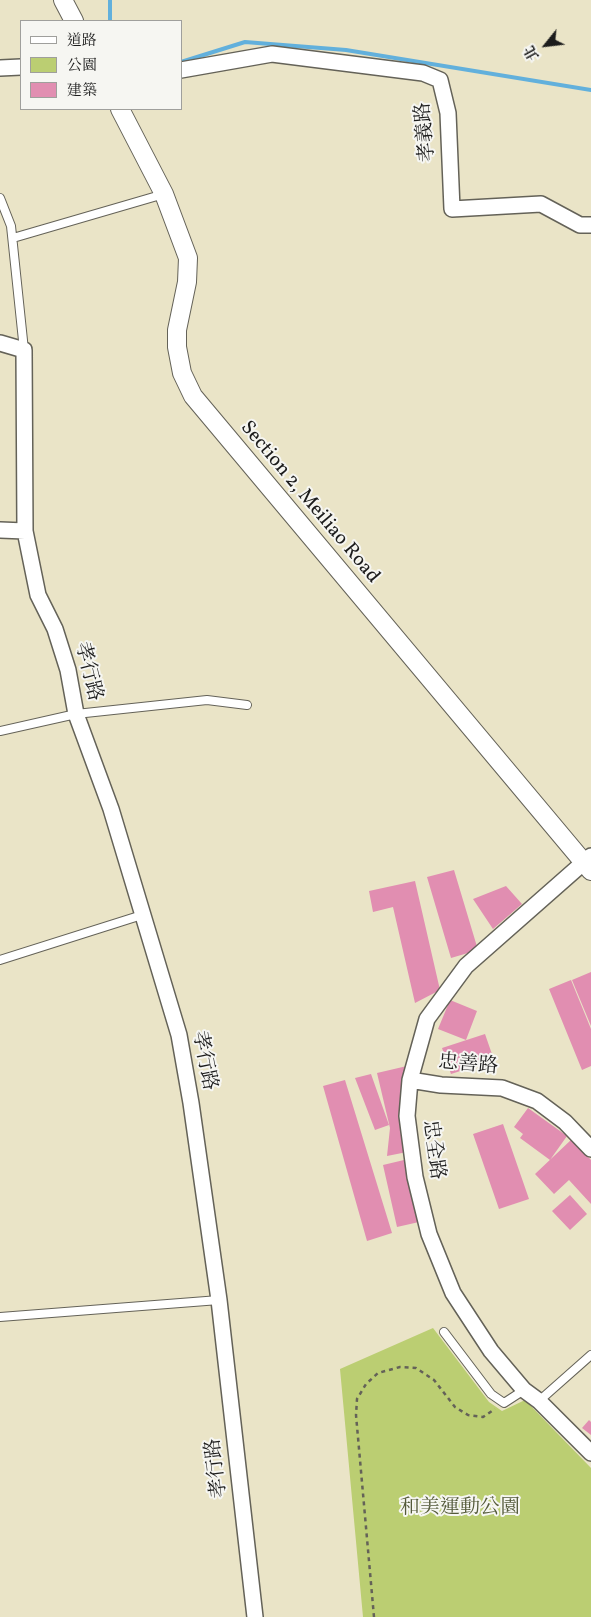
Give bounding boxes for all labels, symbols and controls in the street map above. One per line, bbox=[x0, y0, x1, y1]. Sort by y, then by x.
legend bbox=[20, 20, 182, 110]
north arrow bbox=[521, 20, 571, 70]
text: 道路 bbox=[67, 31, 97, 52]
text: 北 bbox=[521, 42, 544, 63]
text: 公園 bbox=[67, 56, 97, 77]
text: 建築 bbox=[67, 81, 97, 102]
street label: 孝義路 bbox=[412, 101, 442, 163]
street label: Section 2, Meiliao Road bbox=[234, 417, 384, 589]
street label: 孝行路 bbox=[68, 640, 106, 704]
street label: 孝行路 bbox=[185, 1029, 221, 1093]
street label: 忠善路 bbox=[437, 1051, 499, 1081]
street label: 忠全路 bbox=[416, 1119, 448, 1181]
street label: 孝行路 bbox=[202, 1437, 234, 1499]
park label: 和美運動公園 bbox=[400, 1497, 520, 1521]

